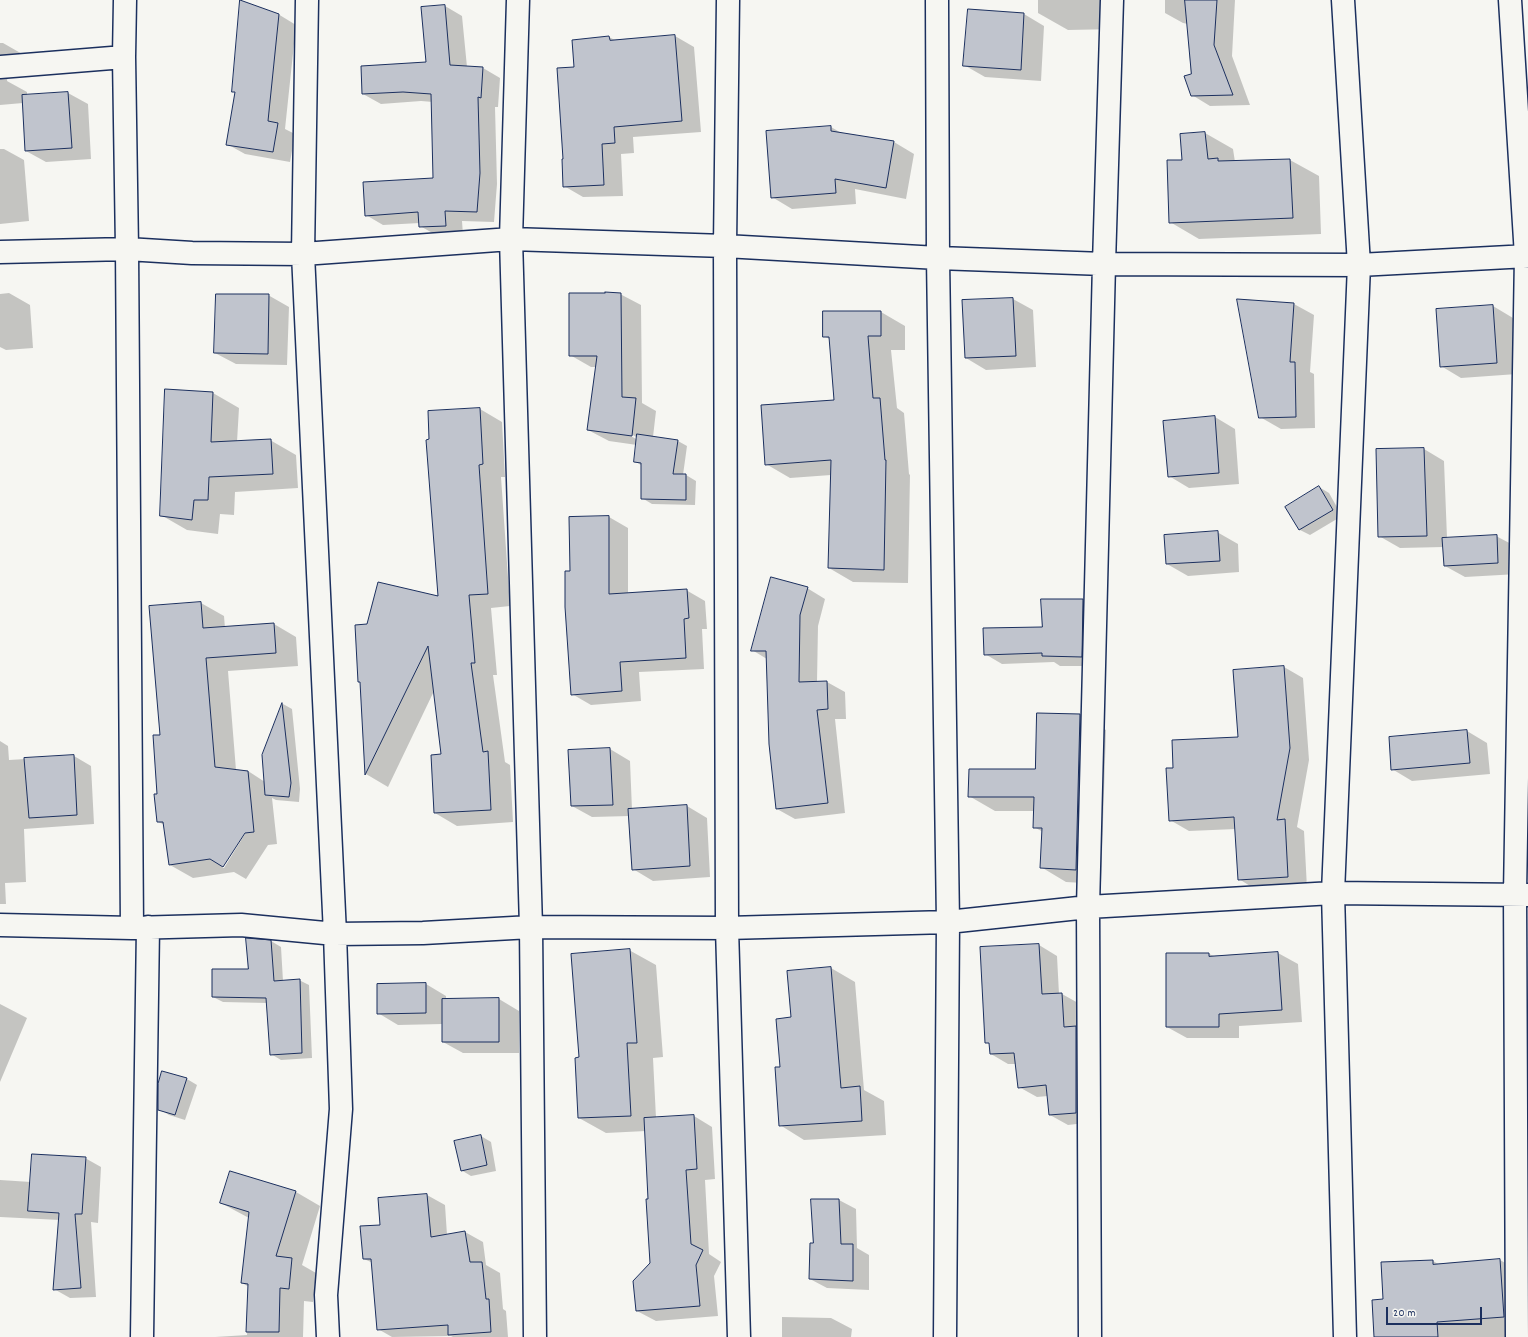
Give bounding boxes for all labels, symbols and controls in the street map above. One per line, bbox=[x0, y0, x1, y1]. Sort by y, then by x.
scale bar bbox=[1388, 1299, 1484, 1325]
text: 20 m bbox=[1393, 1305, 1416, 1322]

